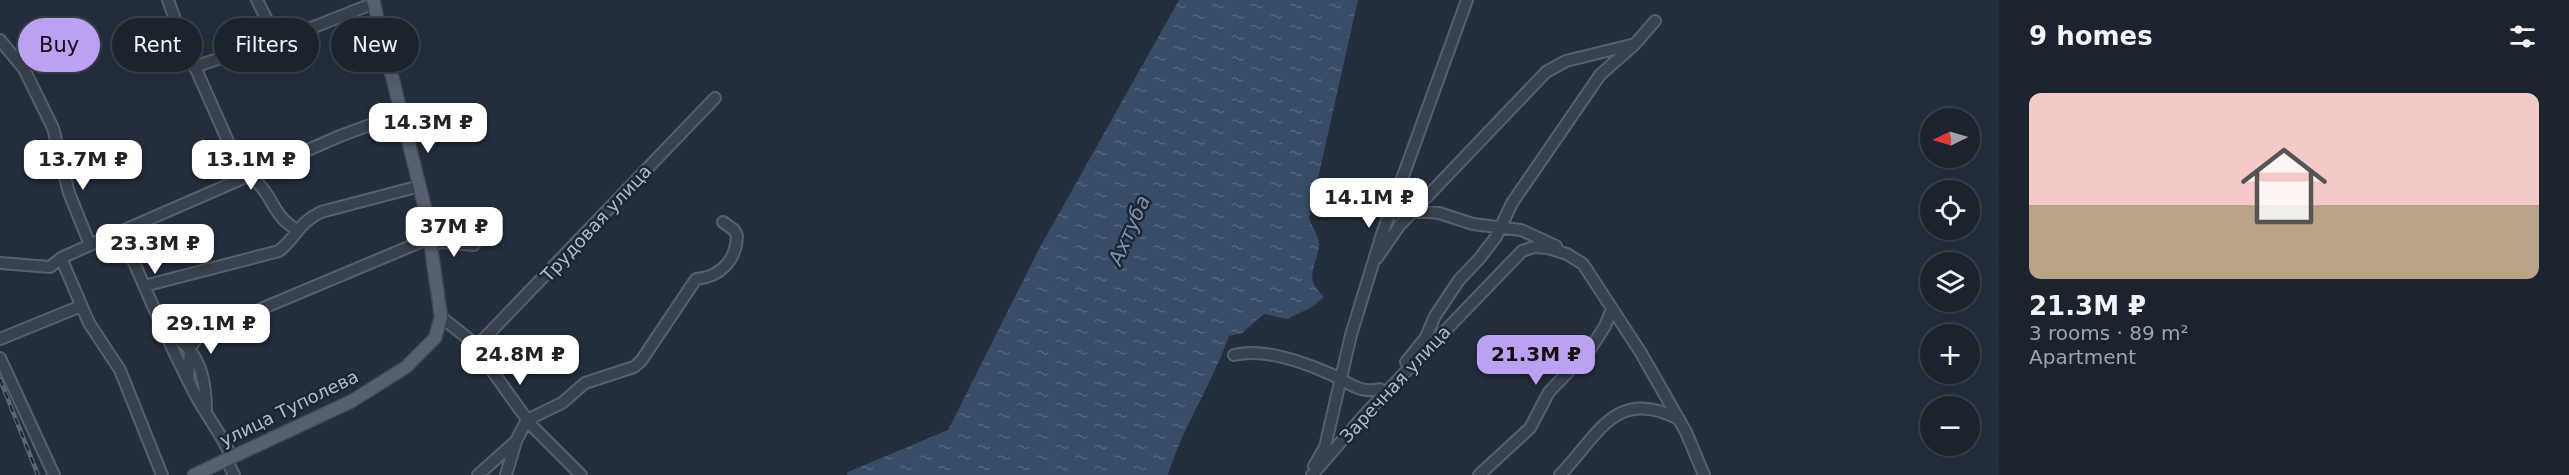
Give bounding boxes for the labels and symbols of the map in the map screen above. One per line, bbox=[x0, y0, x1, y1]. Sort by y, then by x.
pin: 14.3M ₽ bbox=[373, 103, 483, 154]
north arrow bbox=[1920, 108, 1980, 168]
pin: 13.7M ₽ bbox=[28, 140, 138, 191]
pin: 13.1M ₽ bbox=[196, 140, 306, 191]
street label: Трудовая улица bbox=[536, 160, 655, 286]
pin: 14.1M ₽ bbox=[1314, 178, 1424, 229]
water label: Ахтуба bbox=[1102, 192, 1155, 270]
pin: 37M ₽ bbox=[412, 207, 496, 258]
pin: 23.3M ₽ bbox=[100, 224, 210, 275]
pin: 29.1M ₽ bbox=[156, 304, 266, 355]
street label: Заречная улица bbox=[1335, 321, 1455, 447]
pin: 24.8M ₽ bbox=[465, 335, 575, 386]
pin: 21.3M ₽ bbox=[1481, 335, 1591, 386]
street label: улица Туполева bbox=[216, 365, 362, 451]

